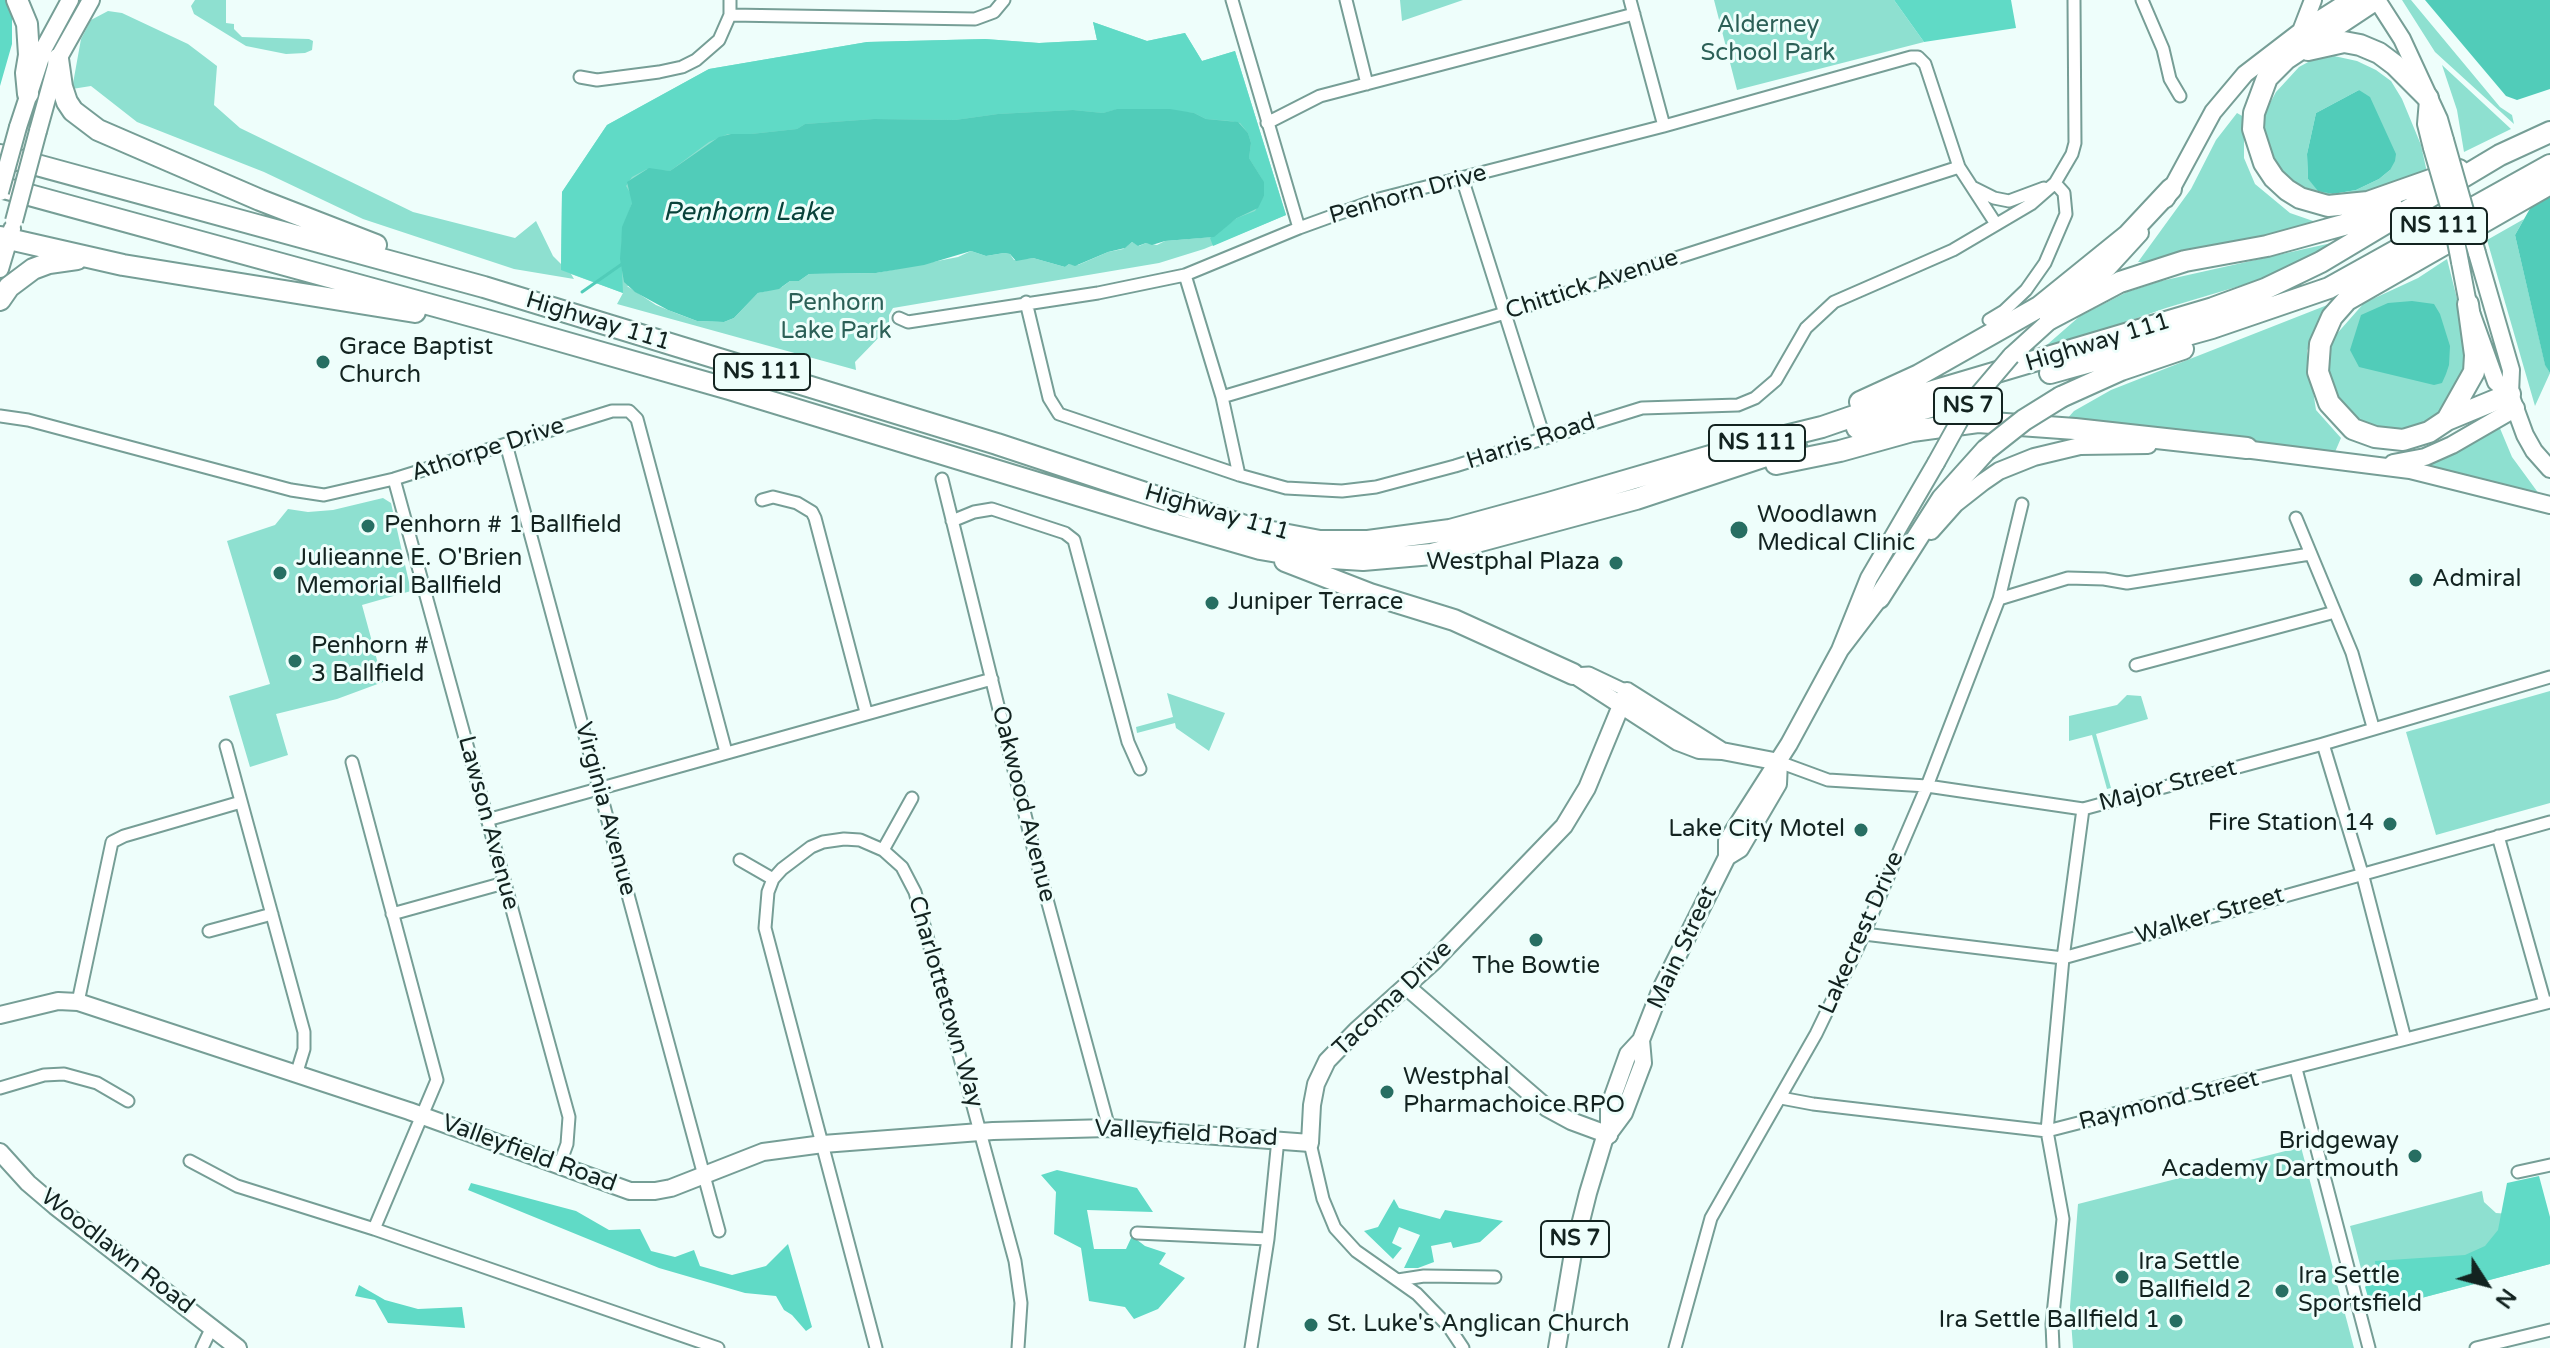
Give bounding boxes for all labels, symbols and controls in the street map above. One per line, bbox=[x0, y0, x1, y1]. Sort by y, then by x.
park label: Alderney School Park bbox=[1701, 12, 1835, 68]
street label: Penhorn Drive bbox=[1326, 159, 1490, 231]
water label: Penhorn Lake bbox=[663, 197, 833, 229]
road number: NS 111 bbox=[2391, 208, 2487, 244]
street label: Chittick Avenue bbox=[1502, 244, 1682, 326]
street label: Highway 111 bbox=[522, 286, 674, 358]
park label: Penhorn Lake Park bbox=[780, 290, 892, 346]
street label: Highway 111 bbox=[2022, 307, 2174, 379]
place label: Grace Baptist Church bbox=[339, 334, 493, 390]
marker: Grace Baptist Church bbox=[314, 353, 332, 371]
road number: NS 111 bbox=[714, 354, 810, 390]
road number: NS 7 bbox=[1934, 388, 2002, 424]
street label: Harris Road bbox=[1463, 408, 1599, 476]
street label: Athorpe Drive bbox=[408, 412, 568, 488]
road number: NS 111 bbox=[1709, 425, 1805, 461]
street label: Highway 111 bbox=[1141, 479, 1293, 547]
place label: Woodlawn Medical Clinic bbox=[1757, 502, 1915, 558]
place label: Penhorn # 1 Ballfield bbox=[384, 512, 622, 540]
marker: Penhorn # 1 Ballfield bbox=[359, 517, 377, 535]
marker: Woodlawn Medical Clinic bbox=[1728, 519, 1750, 541]
place label: Julieanne E. O'Brien Memorial Ballfield bbox=[296, 545, 522, 601]
place label: Westphal Plaza bbox=[1426, 549, 1600, 577]
marker: Westphal Plaza bbox=[1607, 554, 1625, 572]
marker: Julieanne E. O'Brien Memorial Ballfield bbox=[271, 564, 289, 582]
place label: Admiral bbox=[2432, 566, 2521, 594]
marker: Admiral bbox=[2407, 571, 2425, 589]
place label: Juniper Terrace bbox=[1228, 589, 1403, 617]
marker: Juniper Terrace bbox=[1203, 594, 1221, 612]
place label: Penhorn # 3 Ballfield bbox=[311, 633, 429, 689]
marker: Penhorn # 3 Ballfield bbox=[286, 652, 304, 670]
street label: Oakwood Avenue bbox=[985, 703, 1061, 905]
street label: Virginia Avenue bbox=[568, 719, 642, 899]
street label: Lawson Avenue bbox=[451, 733, 525, 913]
street label: Major Street bbox=[2096, 754, 2240, 818]
place label: Fire Station 14 bbox=[2208, 810, 2374, 838]
marker: Fire Station 14 bbox=[2381, 815, 2399, 833]
place label: Lake City Motel bbox=[1668, 816, 1845, 844]
marker: Lake City Motel bbox=[1852, 821, 1870, 839]
street label: Lakecrest Drive bbox=[1813, 847, 1911, 1019]
street label: Walker Street bbox=[2132, 881, 2288, 951]
street label: Main Street bbox=[1642, 882, 1724, 1014]
street label: Charlottetown Way bbox=[901, 893, 989, 1111]
marker: The Bowtie bbox=[1527, 931, 1545, 949]
street label: Tacoma Drive bbox=[1327, 935, 1459, 1063]
place label: The Bowtie bbox=[1472, 953, 1600, 981]
place label: Westphal Pharmachoice RPO bbox=[1403, 1064, 1625, 1120]
street label: Raymond Street bbox=[2076, 1065, 2262, 1137]
marker: Westphal Pharmachoice RPO bbox=[1378, 1083, 1396, 1101]
street label: Valleyfield Road bbox=[438, 1109, 620, 1199]
street label: Valleyfield Road bbox=[1094, 1115, 1278, 1153]
place label: Bridgeway Academy Dartmouth bbox=[2161, 1128, 2399, 1184]
marker: Bridgeway Academy Dartmouth bbox=[2406, 1147, 2424, 1165]
street label: Woodlawn Road bbox=[34, 1183, 200, 1321]
road number: NS 7 bbox=[1541, 1221, 1609, 1257]
north arrow bbox=[2446, 1244, 2526, 1324]
place label: Ira Settle Ballfield 2 bbox=[2138, 1249, 2251, 1305]
place label: Ira Settle Sportsfield bbox=[2298, 1263, 2422, 1319]
marker: Ira Settle Ballfield 2 bbox=[2113, 1268, 2131, 1286]
marker: Ira Settle Sportsfield bbox=[2273, 1282, 2291, 1300]
text: N bbox=[2490, 1283, 2521, 1313]
place label: Ira Settle Ballfield 1 bbox=[1939, 1307, 2160, 1335]
place label: St. Luke's Anglican Church bbox=[1327, 1311, 1630, 1339]
marker: Ira Settle Ballfield 1 bbox=[2167, 1312, 2185, 1330]
marker: St. Luke's Anglican Church bbox=[1302, 1316, 1320, 1334]

